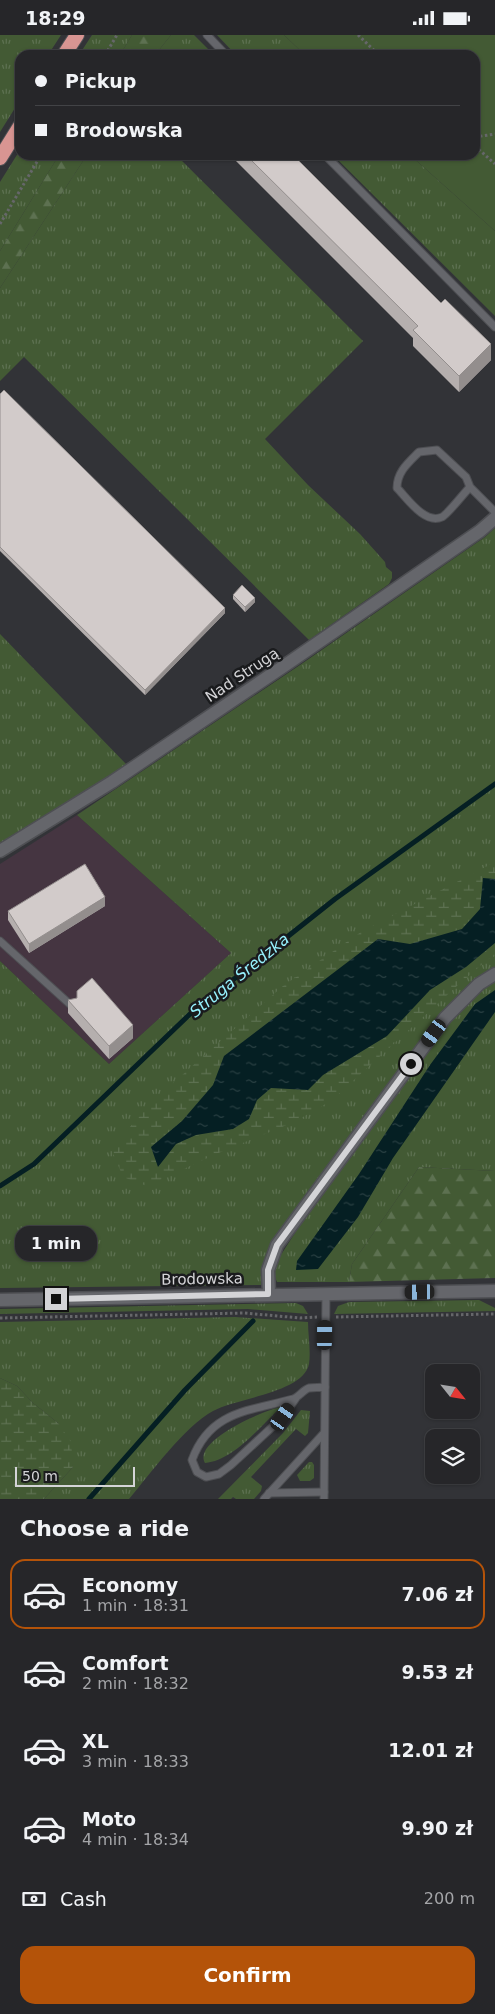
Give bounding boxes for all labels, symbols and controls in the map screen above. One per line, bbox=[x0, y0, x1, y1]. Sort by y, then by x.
text: 18:29 bbox=[25, 7, 85, 29]
text: Pickup bbox=[65, 70, 136, 92]
text: Brodowska bbox=[65, 119, 183, 141]
street label: Nad Strugą bbox=[202, 644, 282, 706]
water label: Struga Średzka bbox=[186, 929, 293, 1021]
car bbox=[419, 1016, 448, 1050]
route start bbox=[400, 1053, 422, 1075]
callout: 1 min bbox=[15, 1227, 97, 1261]
text: 1 min bbox=[31, 1234, 81, 1253]
street label: Brodowska bbox=[161, 1269, 243, 1289]
car bbox=[404, 1284, 435, 1300]
route end bbox=[45, 1288, 67, 1310]
car bbox=[317, 1320, 332, 1350]
north arrow bbox=[425, 1364, 480, 1419]
map controls bbox=[425, 1364, 480, 1484]
car bbox=[268, 1400, 297, 1434]
button: layers bbox=[425, 1429, 480, 1484]
scale bar bbox=[15, 1464, 135, 1487]
text: 50 m bbox=[22, 1468, 58, 1484]
text: Choose a ride bbox=[20, 1516, 189, 1541]
icon: car bbox=[22, 1572, 67, 1617]
text: Economy bbox=[82, 1574, 178, 1596]
text: 7.06 zł bbox=[401, 1583, 473, 1605]
text: 1 min · 18:31 bbox=[82, 1596, 189, 1615]
icon: car bbox=[22, 1650, 67, 1695]
text: Comfort bbox=[82, 1652, 169, 1674]
text: 9.53 zł bbox=[401, 1661, 473, 1683]
text: 2 min · 18:32 bbox=[82, 1674, 189, 1693]
icon: car bbox=[22, 1728, 67, 1773]
text: XL bbox=[82, 1730, 109, 1752]
text: 12.01 zł bbox=[388, 1739, 473, 1761]
text: 3 min · 18:33 bbox=[82, 1752, 189, 1771]
icon: car bbox=[22, 1806, 67, 1851]
text: Moto bbox=[82, 1808, 136, 1830]
text: 9.90 zł bbox=[401, 1817, 473, 1839]
text: 4 min · 18:34 bbox=[82, 1830, 189, 1849]
icon: cash bbox=[20, 1885, 48, 1913]
text: Cash bbox=[60, 1888, 107, 1910]
text: 200 m bbox=[424, 1889, 475, 1908]
button: Confirm bbox=[20, 1946, 475, 2004]

